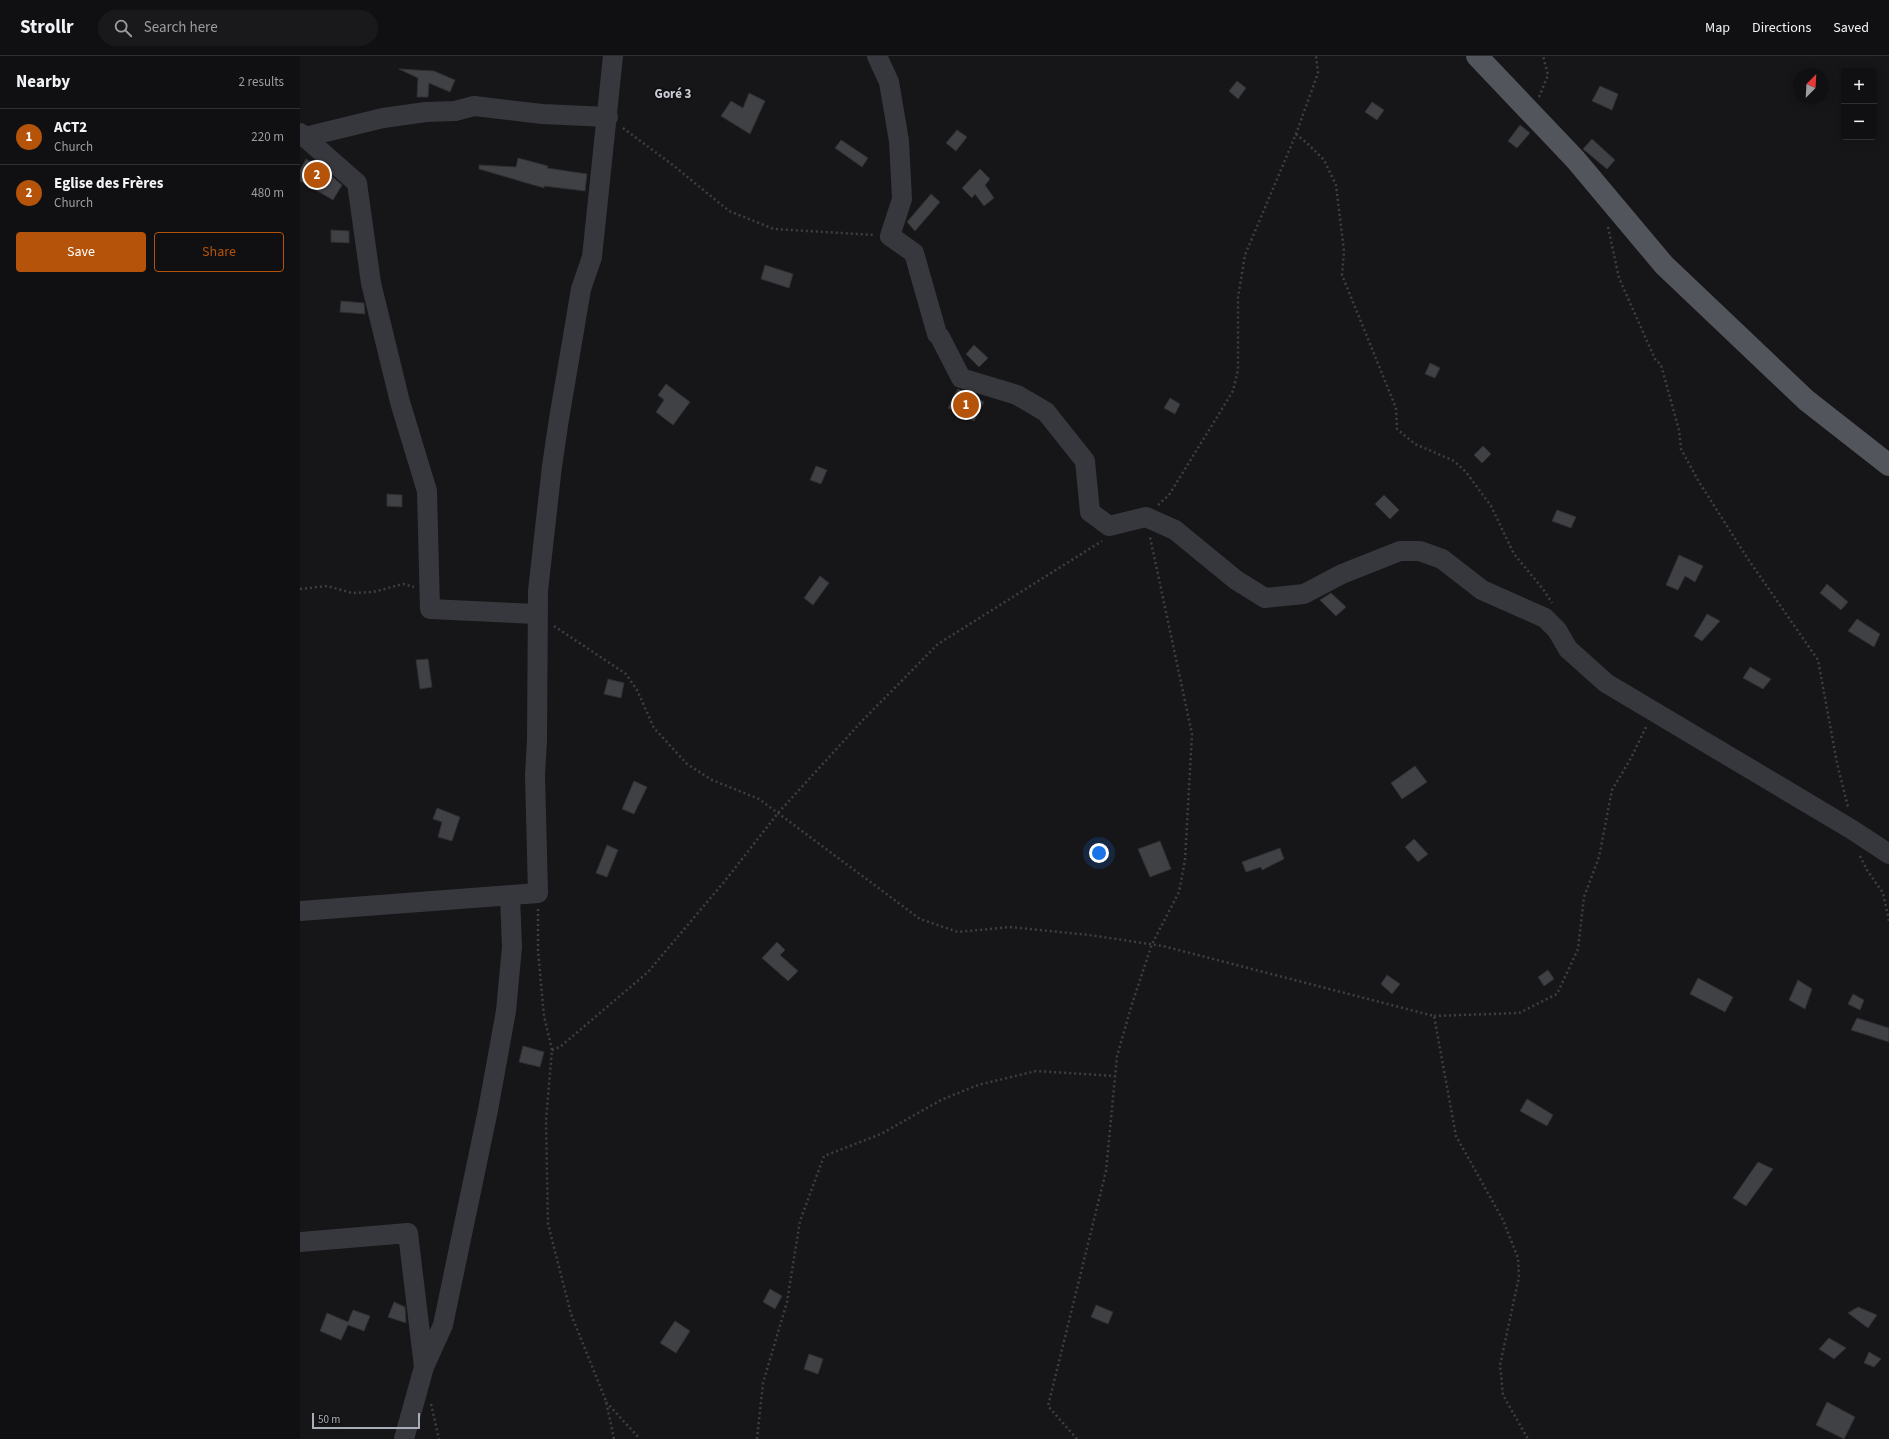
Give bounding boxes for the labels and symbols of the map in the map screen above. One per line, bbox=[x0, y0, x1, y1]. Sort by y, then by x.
north arrow bbox=[1793, 68, 1829, 104]
district label: Goré 3 bbox=[655, 85, 692, 103]
pin: 2 bbox=[304, 160, 330, 190]
pin: 1 bbox=[953, 390, 979, 420]
your location bbox=[1089, 843, 1109, 863]
scale bar bbox=[312, 1411, 420, 1430]

